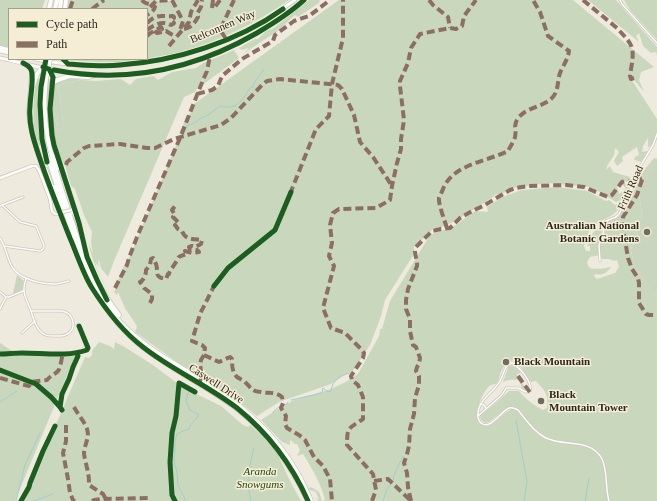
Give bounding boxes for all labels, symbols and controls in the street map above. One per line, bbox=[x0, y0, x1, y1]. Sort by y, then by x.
street label: Belconnen Way bbox=[188, 7, 258, 47]
legend bbox=[8, 8, 148, 60]
text: Cycle path bbox=[46, 17, 98, 31]
text: Path bbox=[46, 37, 67, 51]
street label: Frith Road bbox=[615, 164, 647, 212]
place label: Australian National Botanic Gardens bbox=[546, 219, 639, 245]
marker: Australian National Botanic Gardens bbox=[642, 227, 652, 237]
place label: Black Mountain bbox=[514, 355, 590, 369]
marker: Black Mountain bbox=[501, 357, 511, 367]
street label: Caswell Drive bbox=[186, 361, 246, 407]
place label: Black Mountain Tower bbox=[549, 388, 628, 414]
marker: Black Mountain Tower bbox=[536, 396, 546, 406]
park label: Aranda Snowgums bbox=[236, 465, 284, 491]

